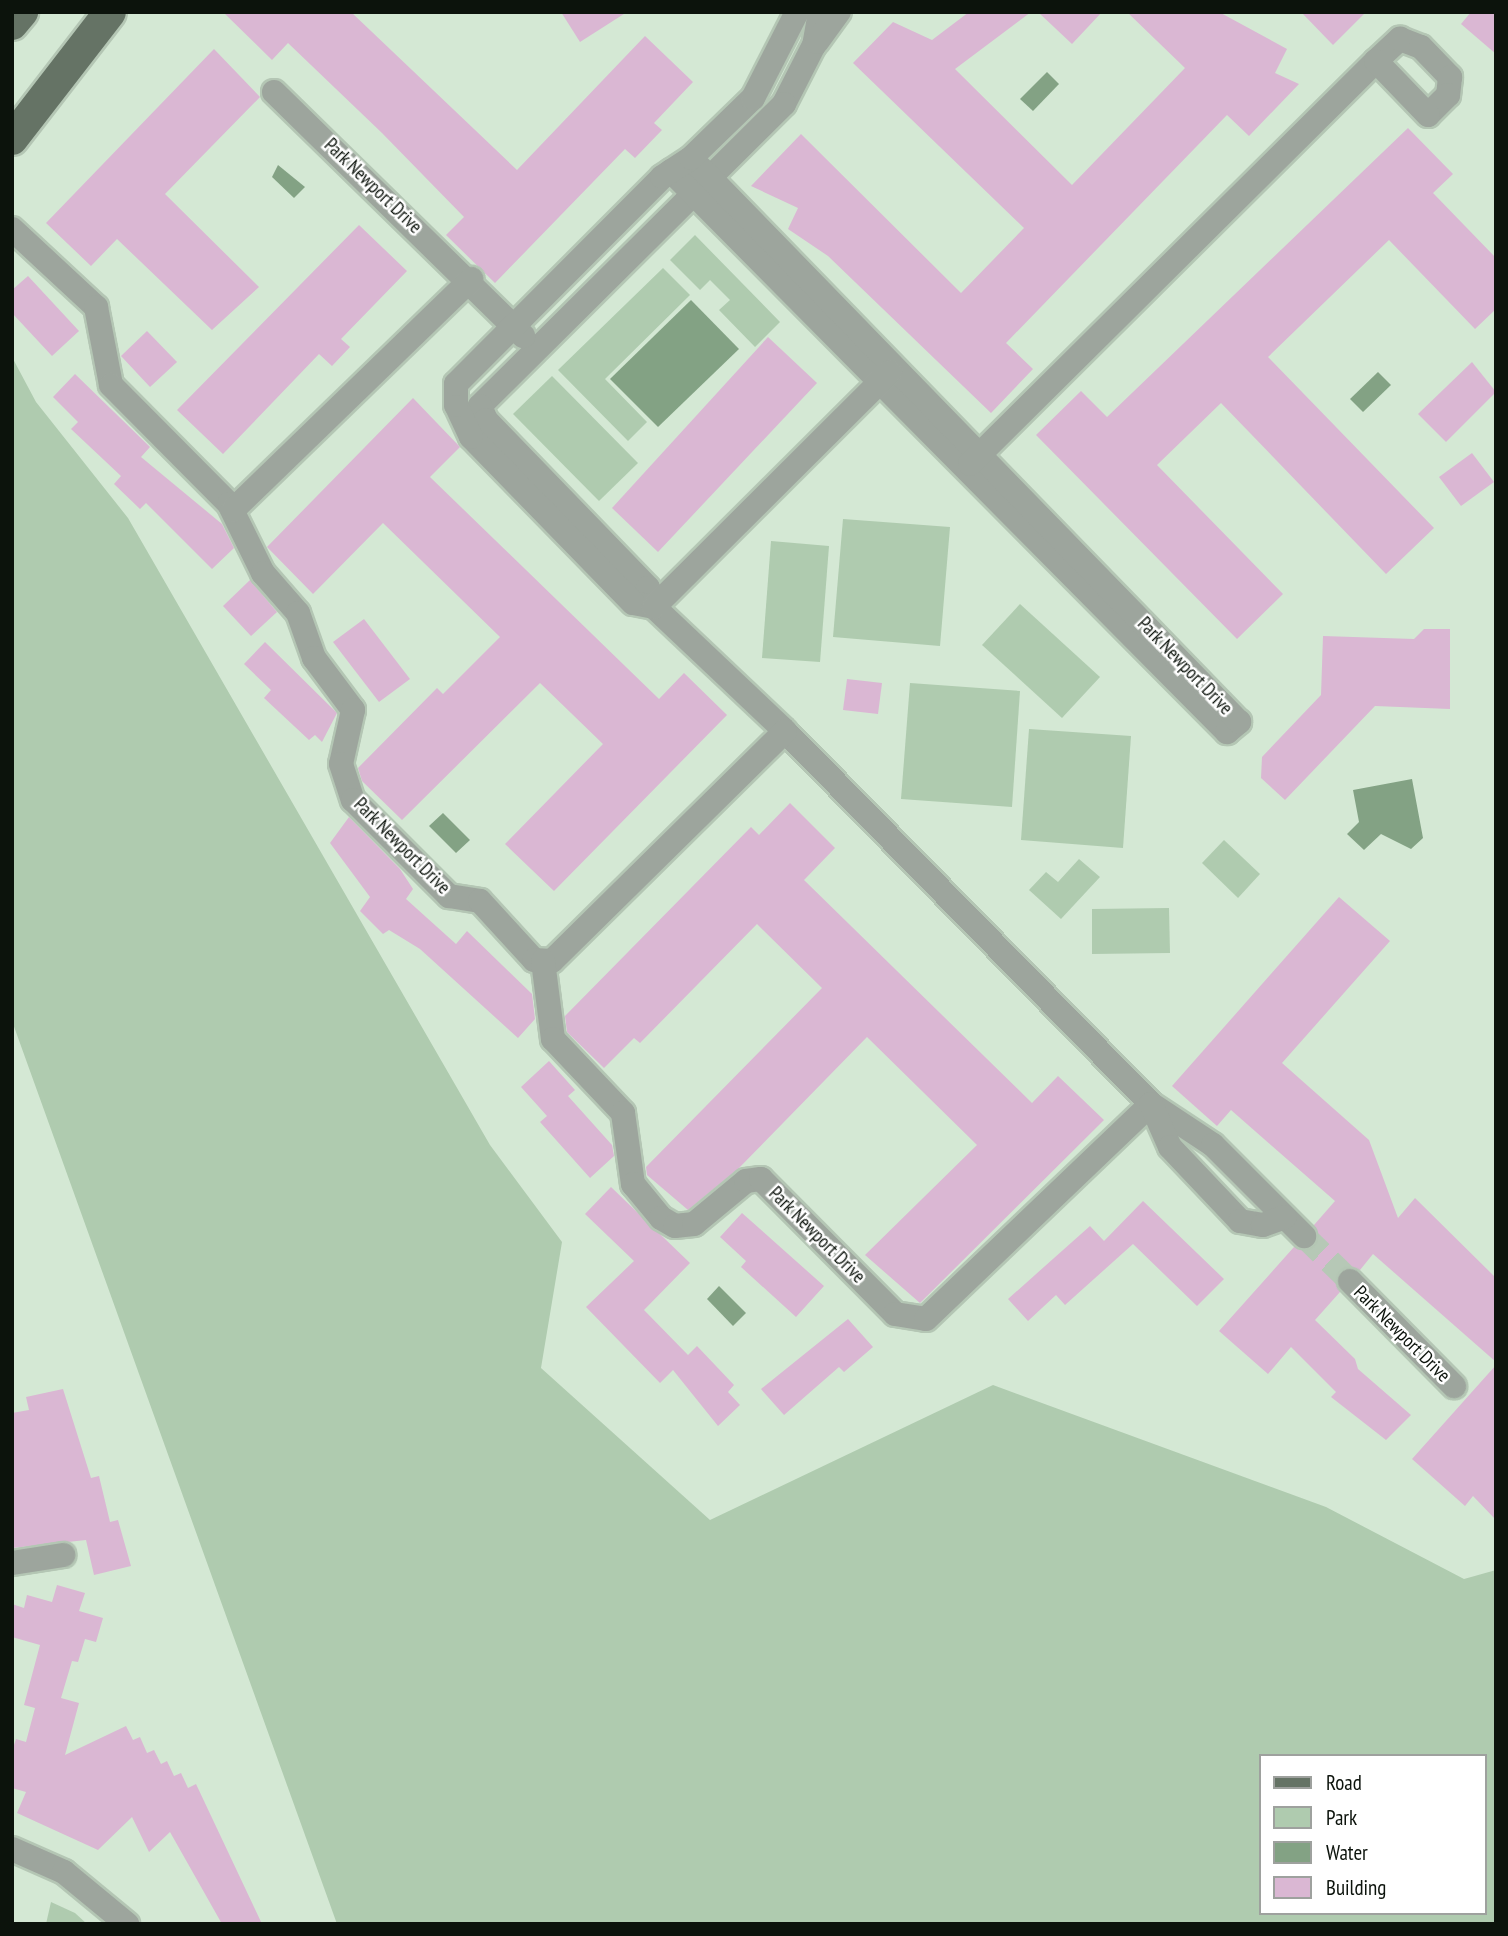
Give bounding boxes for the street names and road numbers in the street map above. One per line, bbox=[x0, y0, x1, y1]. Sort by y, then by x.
street label: Park Newport Drive bbox=[319, 134, 427, 238]
street label: Park Newport Drive bbox=[1133, 612, 1237, 720]
street label: Park Newport Drive bbox=[349, 793, 455, 899]
street label: Park Newport Drive bbox=[764, 1182, 870, 1288]
street label: Park Newport Drive bbox=[1349, 1281, 1455, 1387]

